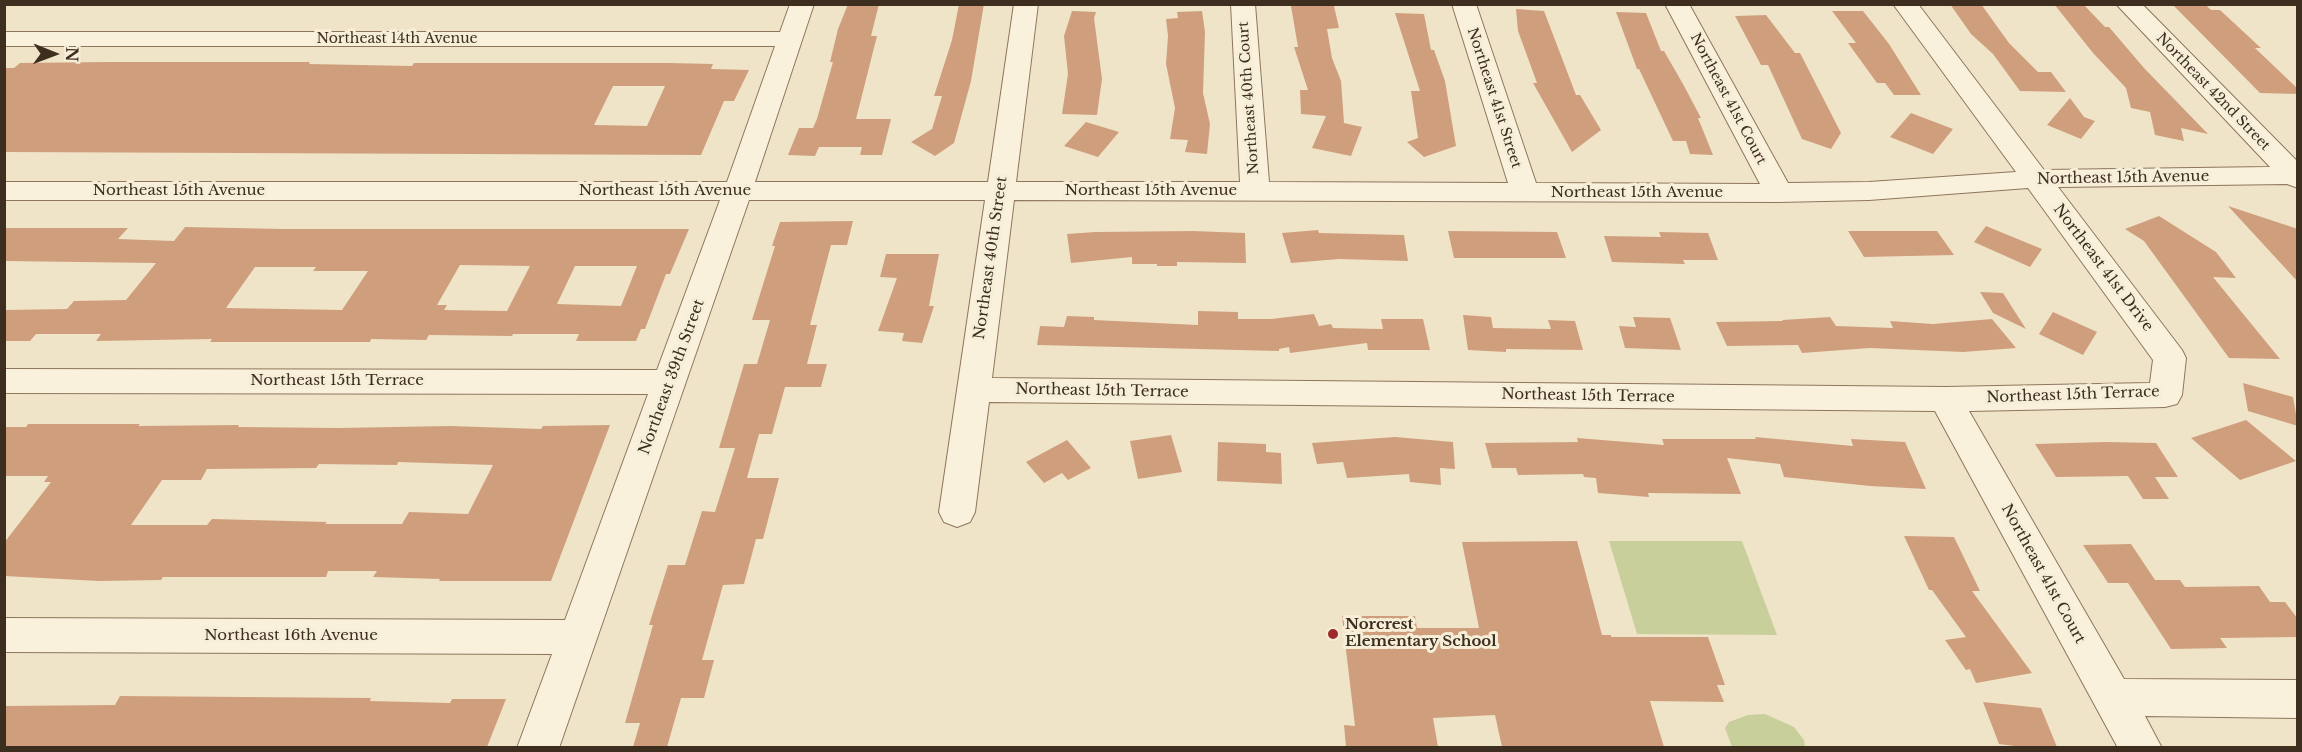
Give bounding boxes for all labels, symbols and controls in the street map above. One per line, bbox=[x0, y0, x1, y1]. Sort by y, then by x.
street label: Northeast 40th Court bbox=[1235, 21, 1263, 175]
north arrow bbox=[24, 24, 84, 84]
street label: Northeast 41st Street bbox=[1463, 26, 1525, 170]
street label: Northeast 41st Court bbox=[1686, 30, 1770, 168]
street label: Northeast 42nd Street bbox=[2153, 30, 2273, 154]
street label: Northeast 14th Avenue bbox=[316, 31, 478, 47]
text: N bbox=[62, 47, 82, 62]
street label: Northeast 15th Avenue bbox=[2037, 167, 2209, 189]
street label: Northeast 40th Street bbox=[971, 175, 1011, 341]
street label: Northeast 15th Avenue bbox=[93, 182, 265, 200]
street label: Northeast 15th Avenue bbox=[579, 182, 751, 200]
street label: Northeast 15th Avenue bbox=[1065, 182, 1237, 200]
street label: Northeast 15th Avenue bbox=[1551, 184, 1723, 202]
street label: Northeast 41st Drive bbox=[2049, 201, 2157, 335]
street label: Northeast 39th Street bbox=[635, 297, 709, 457]
street label: Northeast 15th Terrace bbox=[250, 372, 424, 390]
street label: Northeast 15th Terrace bbox=[1015, 380, 1189, 402]
street label: Northeast 15th Terrace bbox=[1986, 383, 2160, 407]
street label: Northeast 15th Terrace bbox=[1501, 385, 1675, 407]
street label: Northeast 41st Court bbox=[1997, 501, 2089, 647]
place label: Norcrest Elementary School bbox=[1345, 616, 1497, 651]
street label: Northeast 16th Avenue bbox=[204, 627, 378, 645]
marker: Norcrest Elementary School bbox=[1326, 627, 1340, 641]

